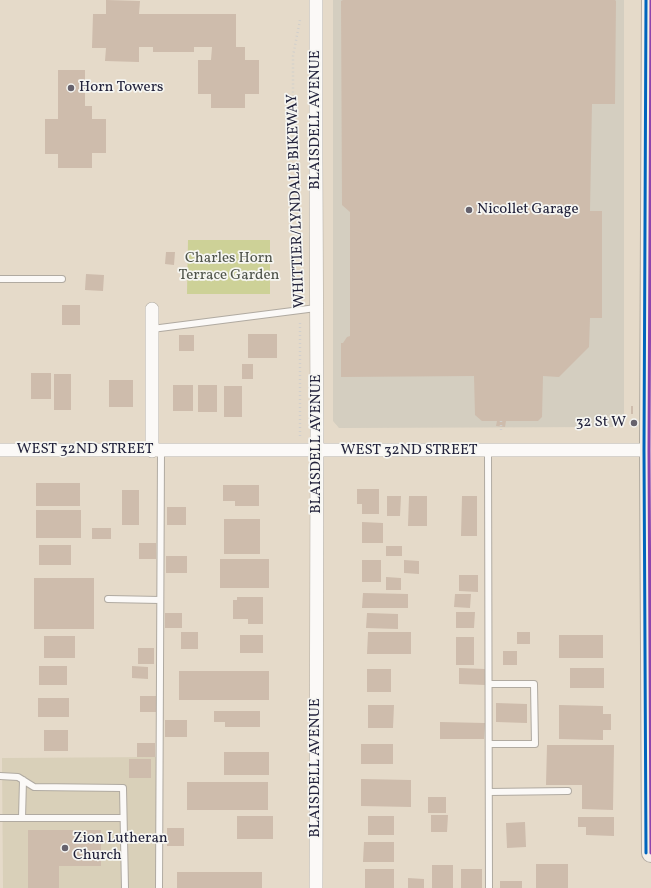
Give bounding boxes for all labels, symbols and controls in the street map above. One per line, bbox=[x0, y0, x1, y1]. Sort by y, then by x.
street label: BLAISDELL AVENUE bbox=[307, 50, 325, 190]
place label: Horn Towers bbox=[79, 79, 163, 97]
marker: Horn Towers bbox=[66, 83, 76, 93]
street label: WHITTIER/LYNDALE BIKEWAY bbox=[284, 94, 310, 308]
place label: Nicollet Garage bbox=[477, 201, 578, 219]
marker: Nicollet Garage bbox=[464, 205, 474, 215]
park label: Charles Horn Terrace Garden bbox=[179, 250, 279, 285]
street label: BLAISDELL AVENUE bbox=[308, 374, 326, 514]
place label: 32 St W bbox=[576, 414, 626, 432]
marker: 32 St W bbox=[629, 418, 639, 428]
street label: WEST 32ND STREET bbox=[16, 441, 154, 459]
street label: WEST 32ND STREET bbox=[340, 442, 478, 460]
street label: BLAISDELL AVENUE bbox=[307, 698, 325, 838]
place label: Zion Lutheran Church bbox=[73, 830, 168, 865]
marker: Zion Lutheran Church bbox=[60, 843, 70, 853]

